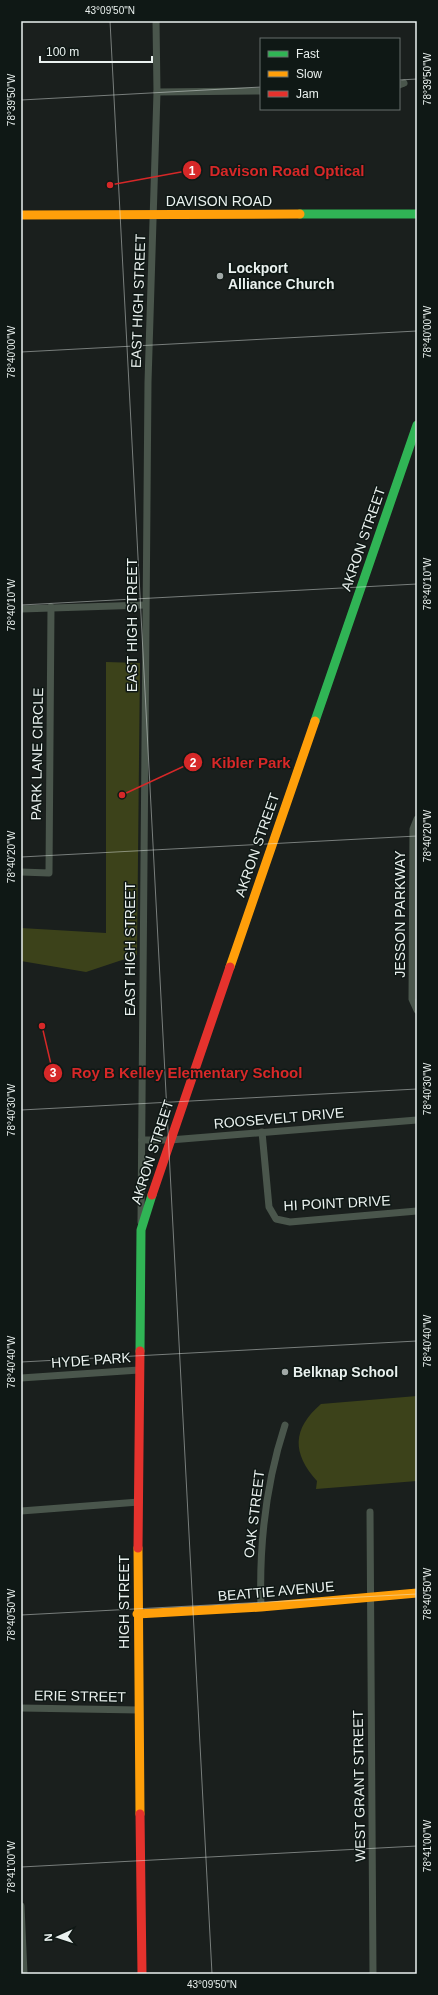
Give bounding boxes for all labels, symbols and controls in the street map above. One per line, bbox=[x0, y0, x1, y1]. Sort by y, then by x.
text: 43°09'50"N bbox=[85, 5, 135, 16]
scale bar bbox=[40, 38, 152, 64]
legend bbox=[260, 38, 400, 110]
text: 100 m bbox=[46, 45, 79, 59]
text: Fast bbox=[296, 47, 320, 61]
text: 78°39'50"W bbox=[422, 52, 433, 105]
text: Slow bbox=[296, 67, 322, 81]
text: 78°39'50"W bbox=[6, 73, 17, 126]
text: Jam bbox=[296, 87, 319, 101]
callout: Davison Road Optical bbox=[182, 157, 373, 184]
text: Davison Road Optical bbox=[209, 162, 365, 179]
text: 1 bbox=[189, 164, 196, 178]
street label: DAVISON ROAD bbox=[166, 193, 272, 209]
street label: EAST HIGH STREET bbox=[128, 233, 148, 368]
place label: Lockport Alliance Church bbox=[228, 260, 335, 292]
marker: Lockport Alliance Church bbox=[215, 271, 225, 281]
text: 78°40'00"W bbox=[422, 305, 433, 358]
text: 78°40'00"W bbox=[6, 325, 17, 378]
street label: AKRON STREET bbox=[338, 484, 388, 593]
street label: EAST HIGH STREET bbox=[124, 557, 140, 692]
text: 78°40'10"W bbox=[422, 557, 433, 610]
text: 78°40'10"W bbox=[6, 578, 17, 631]
street label: PARK LANE CIRCLE bbox=[28, 687, 46, 821]
callout: Kibler Park bbox=[183, 749, 298, 776]
text: Kibler Park bbox=[211, 754, 291, 771]
text: 2 bbox=[190, 756, 197, 770]
street label: AKRON STREET bbox=[232, 790, 282, 899]
text: 78°40'20"W bbox=[422, 809, 433, 862]
text: 78°40'20"W bbox=[6, 830, 17, 883]
street label: JESSON PARKWAY bbox=[392, 850, 408, 978]
street label: EAST HIGH STREET bbox=[122, 881, 138, 1016]
callout: Roy B Kelley Elementary School bbox=[43, 1060, 310, 1087]
text: 78°40'30"W bbox=[422, 1062, 433, 1115]
text: Roy B Kelley Elementary School bbox=[72, 1064, 302, 1081]
text: 3 bbox=[50, 1066, 57, 1080]
text: 78°40'30"W bbox=[6, 1083, 17, 1136]
street label: AKRON STREET bbox=[128, 1097, 177, 1206]
street label: ROOSEVELT DRIVE bbox=[213, 1104, 345, 1132]
street label: HI POINT DRIVE bbox=[283, 1192, 391, 1214]
text: 78°40'40"W bbox=[422, 1314, 433, 1367]
text: 78°40'40"W bbox=[6, 1335, 17, 1388]
street label: HYDE PARK bbox=[51, 1349, 132, 1371]
place label: Belknap School bbox=[293, 1364, 398, 1380]
marker: Belknap School bbox=[280, 1367, 290, 1377]
street label: OAK STREET bbox=[241, 1469, 267, 1559]
street label: HIGH STREET bbox=[116, 1554, 132, 1649]
text: 78°40'50"W bbox=[422, 1567, 433, 1620]
street label: BEATTIE AVENUE bbox=[217, 1578, 335, 1604]
text: 78°40'50"W bbox=[6, 1588, 17, 1641]
street label: ERIE STREET bbox=[34, 1687, 126, 1705]
street label: WEST GRANT STREET bbox=[350, 1709, 368, 1862]
text: 78°41'00"W bbox=[422, 1819, 433, 1872]
text: 78°41'00"W bbox=[6, 1840, 17, 1893]
north arrow bbox=[38, 1917, 78, 1957]
text: N bbox=[42, 1933, 54, 1942]
text: 43°09'50"N bbox=[187, 1979, 237, 1990]

